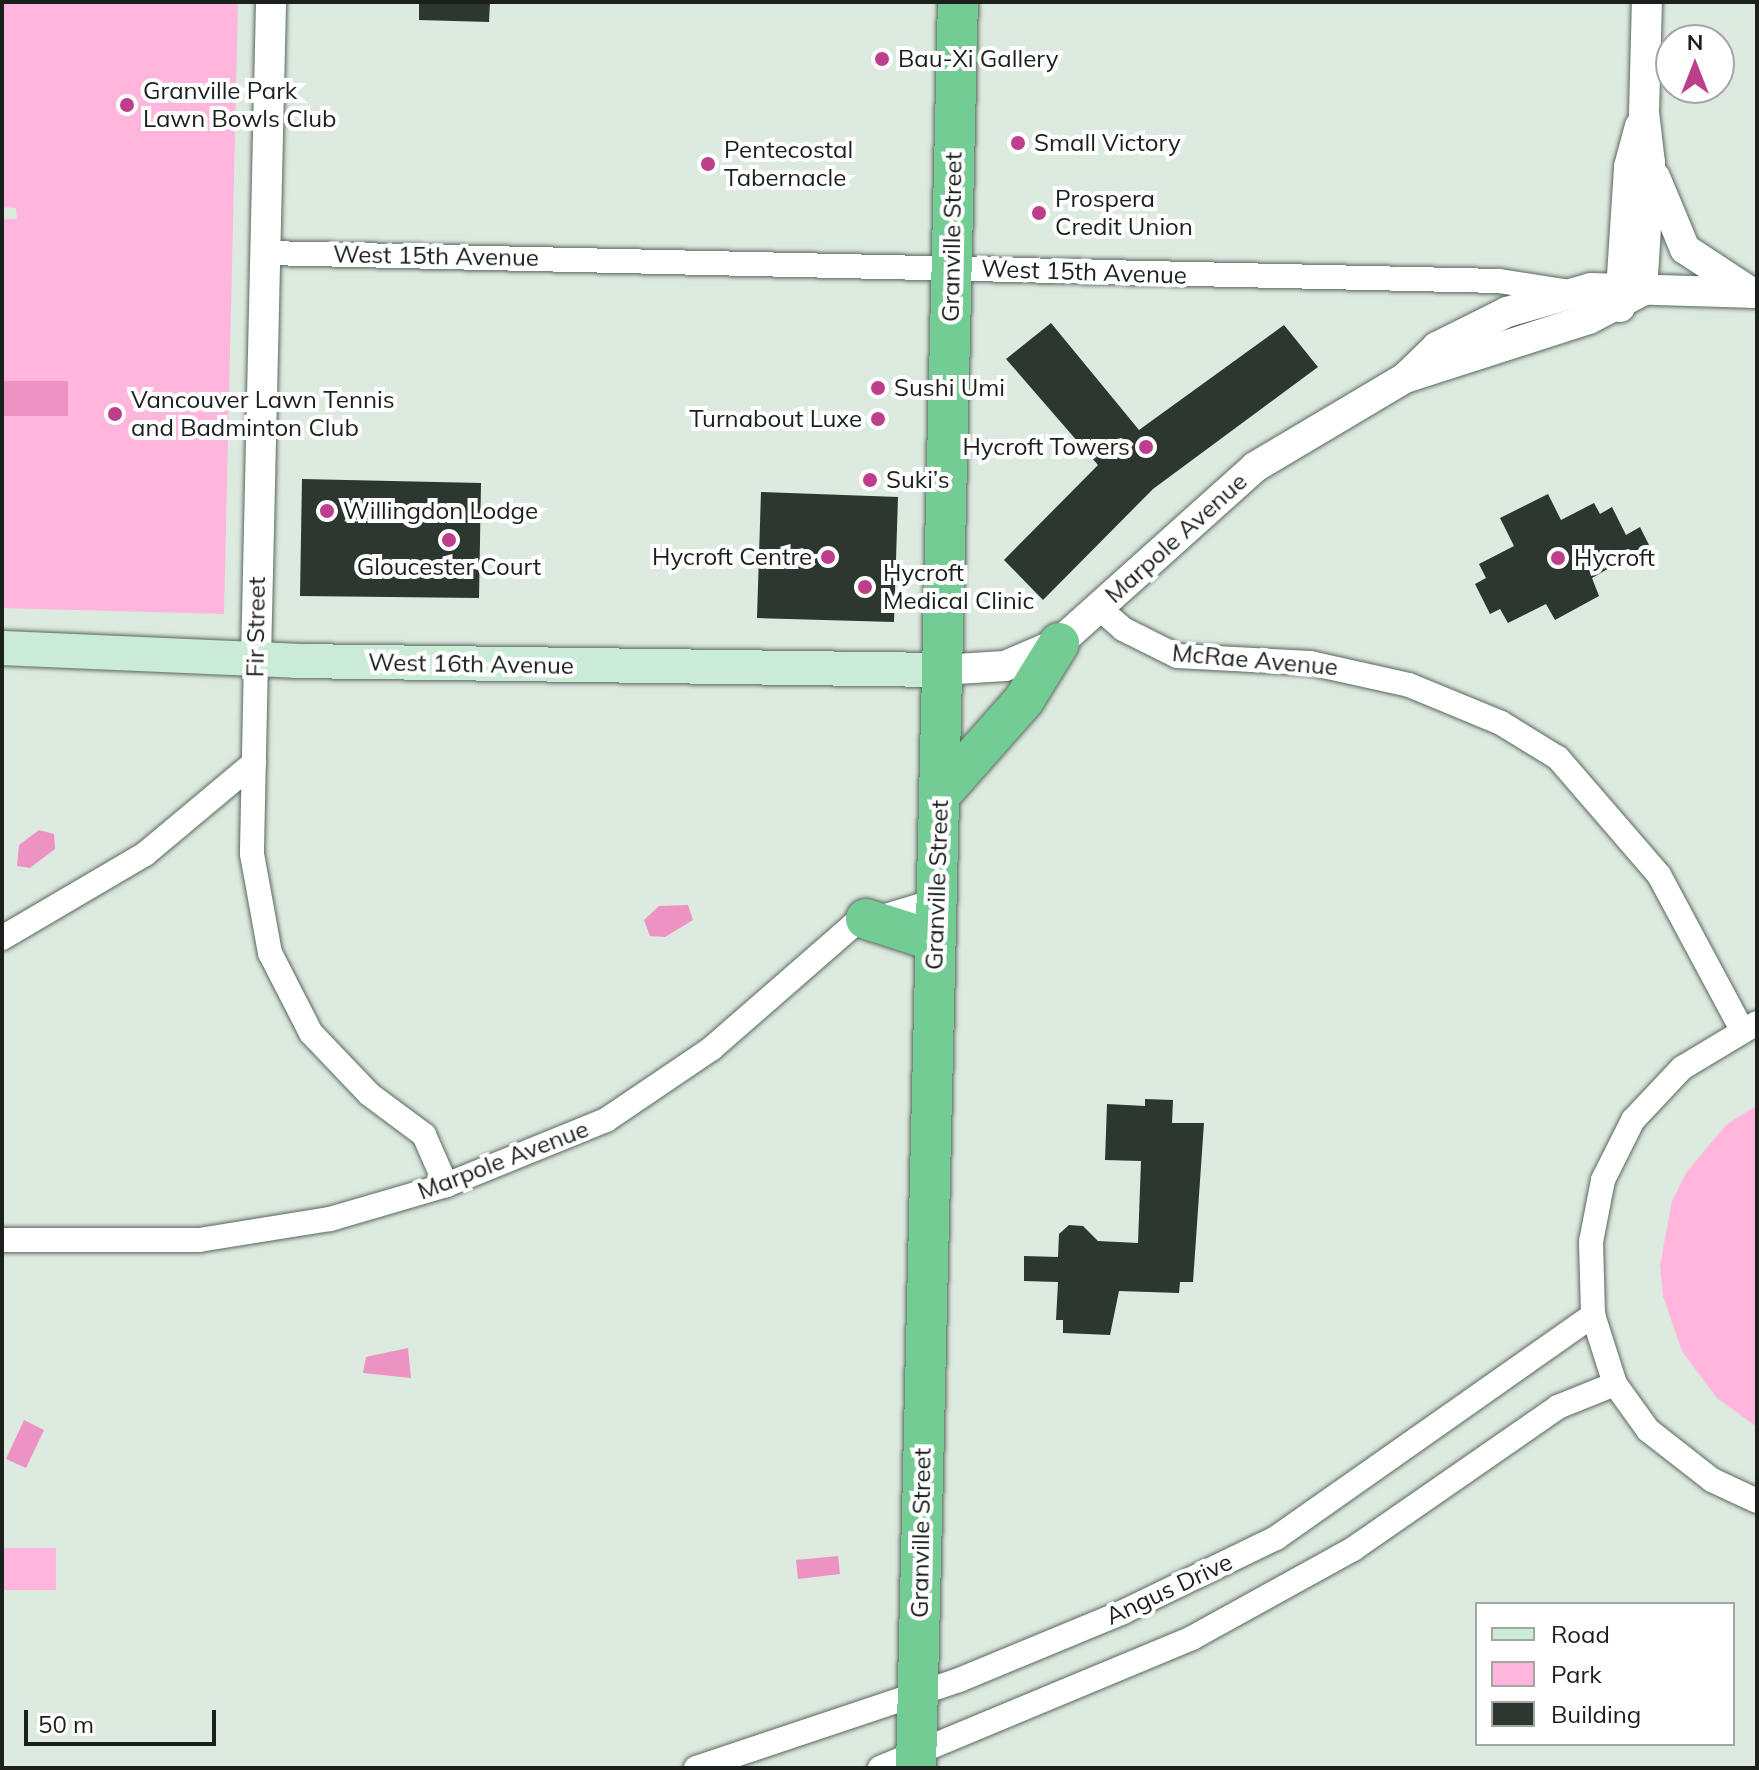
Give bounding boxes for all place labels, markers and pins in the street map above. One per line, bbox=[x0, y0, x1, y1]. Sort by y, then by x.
place label: Bau-Xi Gallery bbox=[898, 45, 1058, 73]
marker: Bau-Xi Gallery bbox=[873, 50, 891, 68]
place label: Granville Park Lawn Bowls Club bbox=[143, 77, 337, 133]
marker: Granville Park Lawn Bowls Club bbox=[118, 96, 136, 114]
place label: Small Victory bbox=[1034, 129, 1181, 157]
marker: Small Victory bbox=[1009, 134, 1027, 152]
place label: Pentecostal Tabernacle bbox=[724, 136, 853, 192]
marker: Pentecostal Tabernacle bbox=[699, 155, 717, 173]
place label: Prospera Credit Union bbox=[1055, 185, 1193, 241]
marker: Prospera Credit Union bbox=[1030, 204, 1048, 222]
place label: Sushi Umi bbox=[894, 374, 1005, 402]
marker: Sushi Umi bbox=[869, 379, 887, 397]
place label: Vancouver Lawn Tennis and Badminton Club bbox=[131, 386, 395, 442]
marker: Vancouver Lawn Tennis and Badminton Club bbox=[106, 405, 124, 423]
place label: Turnabout Luxe bbox=[689, 405, 862, 433]
marker: Turnabout Luxe bbox=[869, 410, 887, 428]
place label: Hycroft Towers bbox=[962, 433, 1130, 461]
marker: Hycroft Towers bbox=[1137, 438, 1155, 456]
place label: Suki’s bbox=[886, 466, 950, 494]
marker: Suki’s bbox=[861, 471, 879, 489]
place label: Willingdon Lodge bbox=[343, 497, 538, 525]
marker: Willingdon Lodge bbox=[318, 502, 336, 520]
marker: Gloucester Court bbox=[440, 531, 458, 549]
place label: Hycroft Centre bbox=[652, 543, 812, 571]
place label: Hycroft bbox=[1574, 544, 1655, 572]
marker: Hycroft Centre bbox=[819, 548, 837, 566]
marker: Hycroft bbox=[1549, 549, 1567, 567]
place label: Gloucester Court bbox=[357, 553, 541, 581]
place label: Hycroft Medical Clinic bbox=[883, 559, 1034, 615]
marker: Hycroft Medical Clinic bbox=[854, 576, 876, 598]

